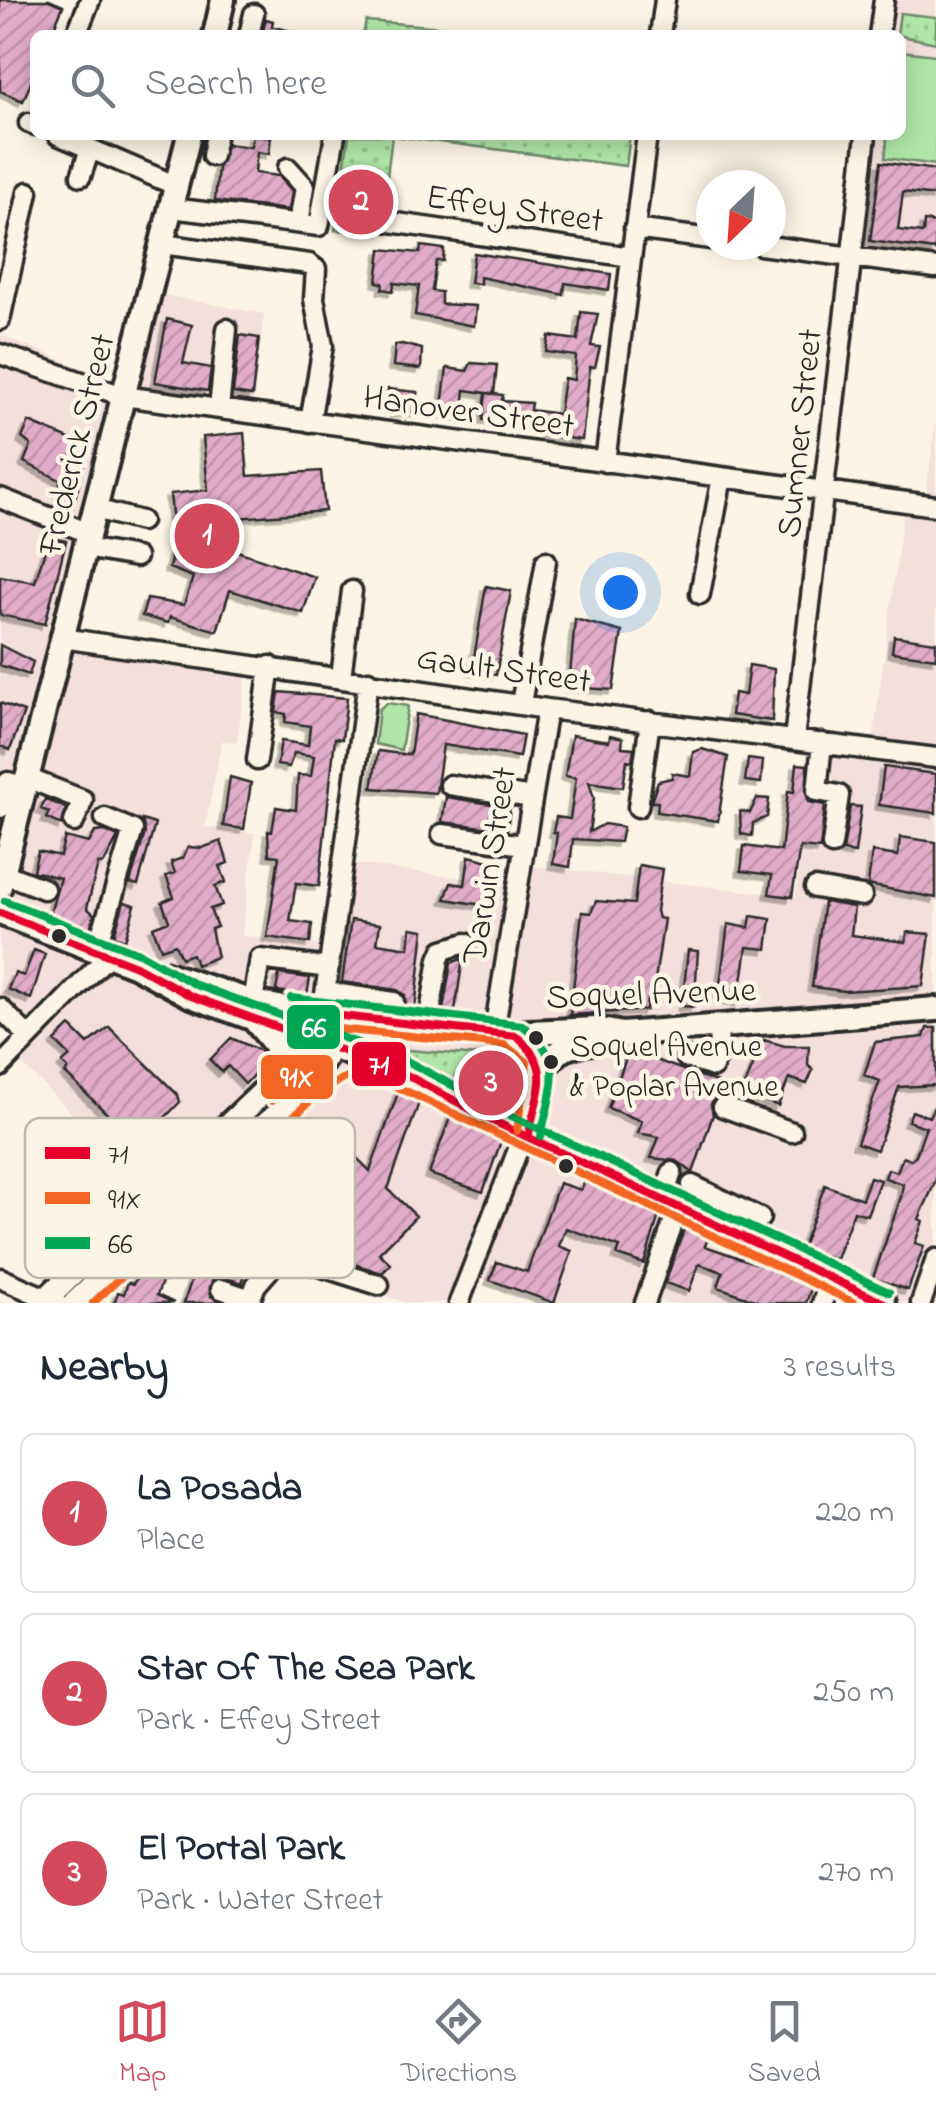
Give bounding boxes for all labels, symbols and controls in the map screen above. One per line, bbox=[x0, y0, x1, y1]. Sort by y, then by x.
search box bbox=[30, 30, 906, 140]
text: Search here bbox=[145, 57, 327, 113]
icon: search bbox=[65, 58, 120, 113]
pin: 2 bbox=[328, 164, 394, 240]
north arrow bbox=[696, 170, 786, 260]
street label: Effey Street bbox=[423, 173, 607, 248]
street label: Sumner Street bbox=[765, 326, 838, 541]
street label: Frederick Street bbox=[26, 328, 131, 562]
street label: Hanover Street bbox=[360, 373, 578, 454]
pin: 1 bbox=[174, 498, 240, 574]
your location bbox=[595, 567, 646, 618]
street label: Gault Street bbox=[413, 634, 594, 709]
street label: Darwin Street bbox=[451, 763, 532, 969]
unlabelled marker bbox=[49, 926, 69, 946]
street label: Soquel Avenue bbox=[545, 966, 757, 1025]
line badge: 66 bbox=[285, 1003, 342, 1051]
text: 66 bbox=[302, 1010, 327, 1051]
place label: Soquel Avenue & Poplar Avenue bbox=[570, 1025, 779, 1112]
unlabelled marker bbox=[526, 1028, 546, 1048]
line badge: 71 bbox=[350, 1040, 408, 1088]
pin: 3 bbox=[458, 1046, 524, 1120]
text: 71 bbox=[369, 1047, 389, 1088]
marker: Soquel Avenue & Poplar Avenue bbox=[541, 1052, 561, 1072]
line badge: 91X bbox=[259, 1053, 335, 1101]
text: 91X bbox=[279, 1059, 314, 1100]
legend bbox=[25, 1118, 355, 1278]
text: 71 bbox=[108, 1136, 129, 1177]
unlabelled marker bbox=[556, 1156, 576, 1176]
text: 91X bbox=[108, 1181, 141, 1222]
text: 66 bbox=[108, 1226, 133, 1267]
text: Nearby bbox=[40, 1338, 168, 1399]
text: 3 results bbox=[784, 1345, 896, 1392]
text: La Posada bbox=[137, 1462, 302, 1518]
text: 1 bbox=[69, 1490, 80, 1537]
text: 220 m bbox=[816, 1490, 894, 1537]
text: Place bbox=[137, 1518, 205, 1565]
text: Star Of The Sea Park bbox=[137, 1642, 475, 1698]
text: 2 bbox=[67, 1670, 82, 1717]
text: 250 m bbox=[813, 1670, 894, 1717]
text: Park · Effey Street bbox=[137, 1698, 381, 1745]
text: El Portal Park bbox=[137, 1822, 345, 1878]
text: 3 bbox=[68, 1850, 81, 1897]
text: 270 m bbox=[818, 1850, 894, 1897]
text: Park · Water Street bbox=[137, 1878, 383, 1925]
tab: Map bbox=[115, 1994, 170, 2095]
tab: Directions bbox=[401, 1994, 517, 2095]
tab: Saved bbox=[748, 1994, 821, 2095]

